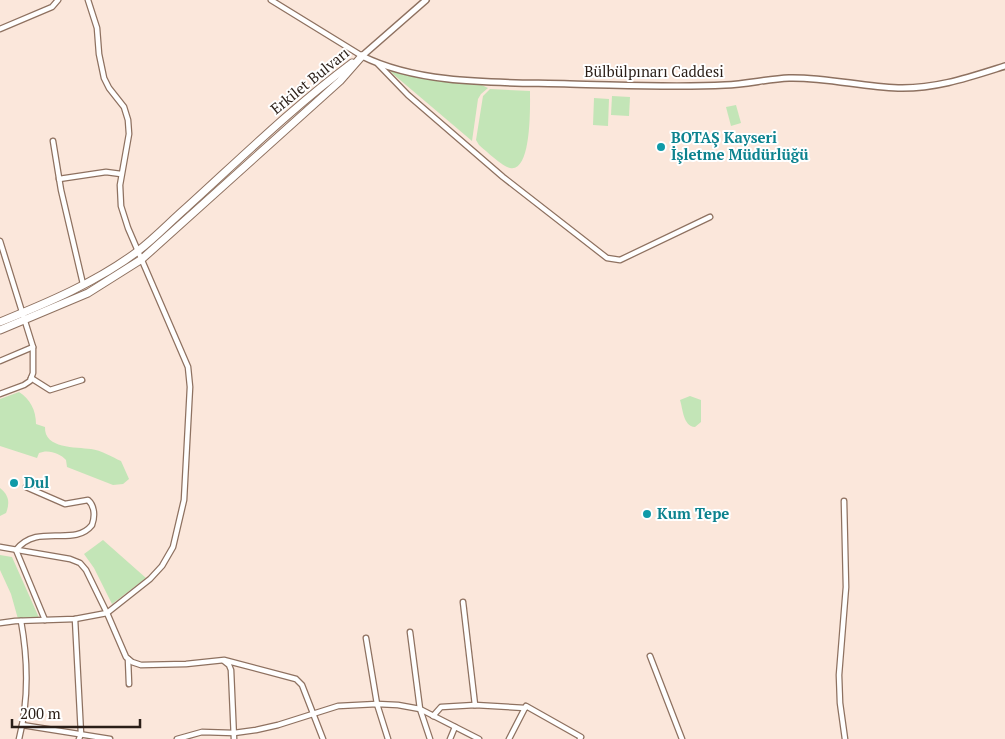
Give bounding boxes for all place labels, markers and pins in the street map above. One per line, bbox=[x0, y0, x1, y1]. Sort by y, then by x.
place label: BOTAŞ Kayseri İşletme Müdürlüğü bbox=[671, 127, 809, 164]
marker: BOTAŞ Kayseri İşletme Müdürlüğü bbox=[655, 141, 667, 153]
place label: Dul bbox=[24, 472, 49, 492]
marker: Dul bbox=[8, 477, 20, 489]
place label: Kum Tepe bbox=[657, 503, 729, 523]
marker: Kum Tepe bbox=[641, 508, 653, 520]

